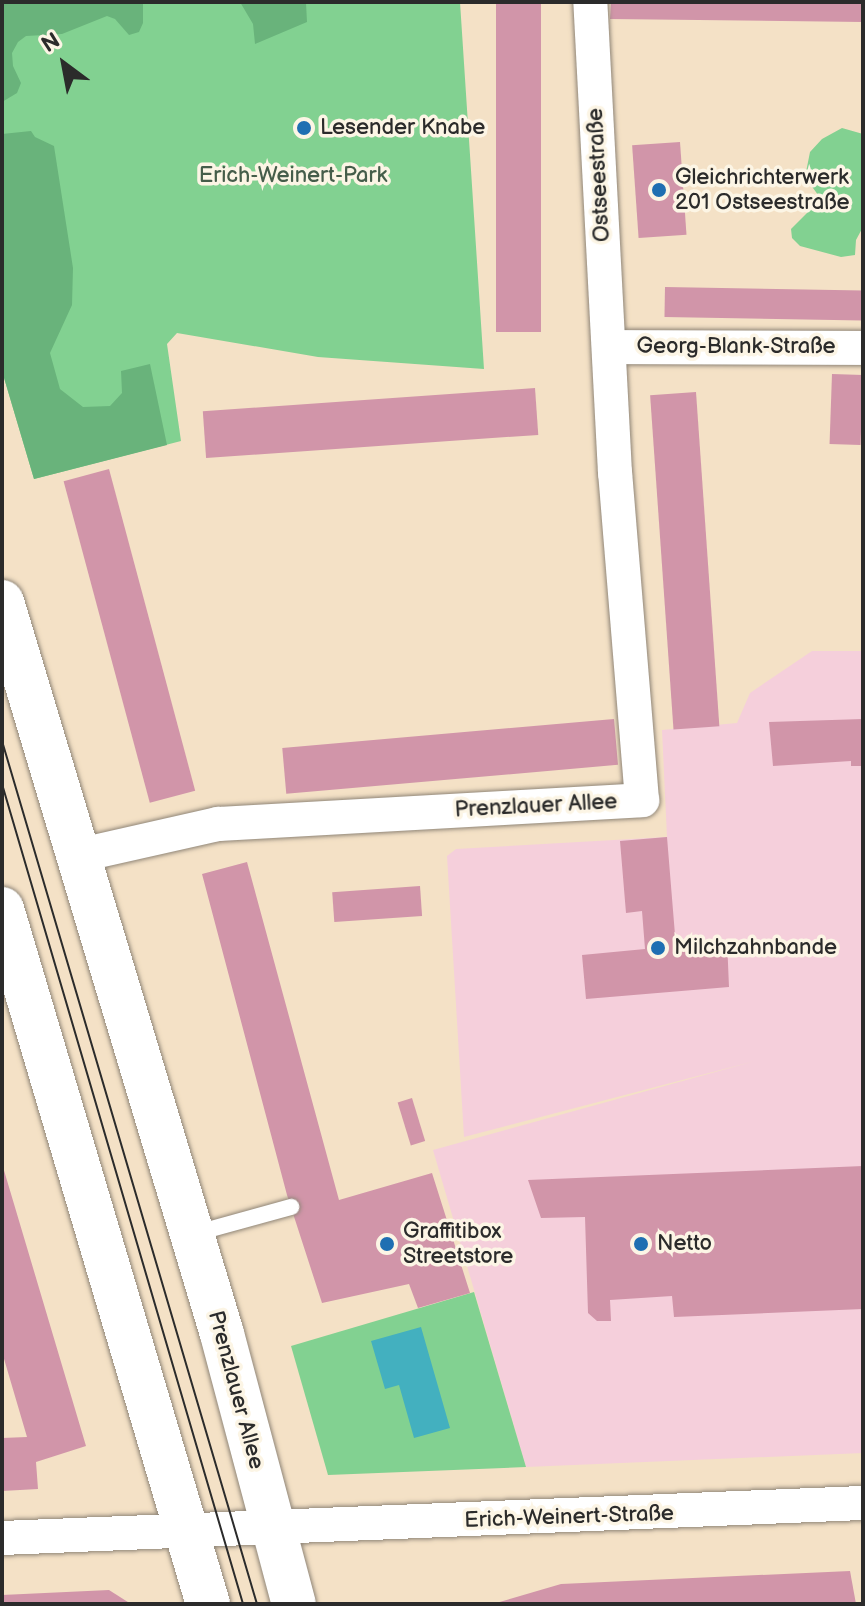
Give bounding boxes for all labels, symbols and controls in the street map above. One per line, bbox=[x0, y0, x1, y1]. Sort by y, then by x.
north arrow bbox=[24, 24, 104, 104]
text: N bbox=[37, 27, 65, 59]
street label: Ostseestraße bbox=[582, 107, 616, 243]
place label: Lesender Knabe bbox=[320, 115, 485, 141]
marker: Lesender Knabe bbox=[295, 119, 313, 137]
park label: Erich-Weinert-Park bbox=[199, 163, 387, 189]
place label: Gleichrichterwerk 201 Ostseestraße bbox=[675, 164, 849, 216]
marker: Gleichrichterwerk 201 Ostseestraße bbox=[650, 181, 668, 199]
street label: Georg-Blank-Straße bbox=[636, 334, 836, 360]
street label: Prenzlauer Allee bbox=[454, 789, 618, 823]
place label: Milchzahnbande bbox=[674, 935, 837, 961]
marker: Milchzahnbande bbox=[649, 939, 667, 957]
place label: Graffitibox Streetstore bbox=[403, 1218, 513, 1270]
place label: Netto bbox=[657, 1231, 712, 1257]
marker: Graffitibox Streetstore bbox=[378, 1235, 396, 1253]
marker: Netto bbox=[632, 1235, 650, 1253]
street label: Prenzlauer Allee bbox=[202, 1308, 270, 1472]
street label: Erich-Weinert-Straße bbox=[464, 1500, 674, 1534]

